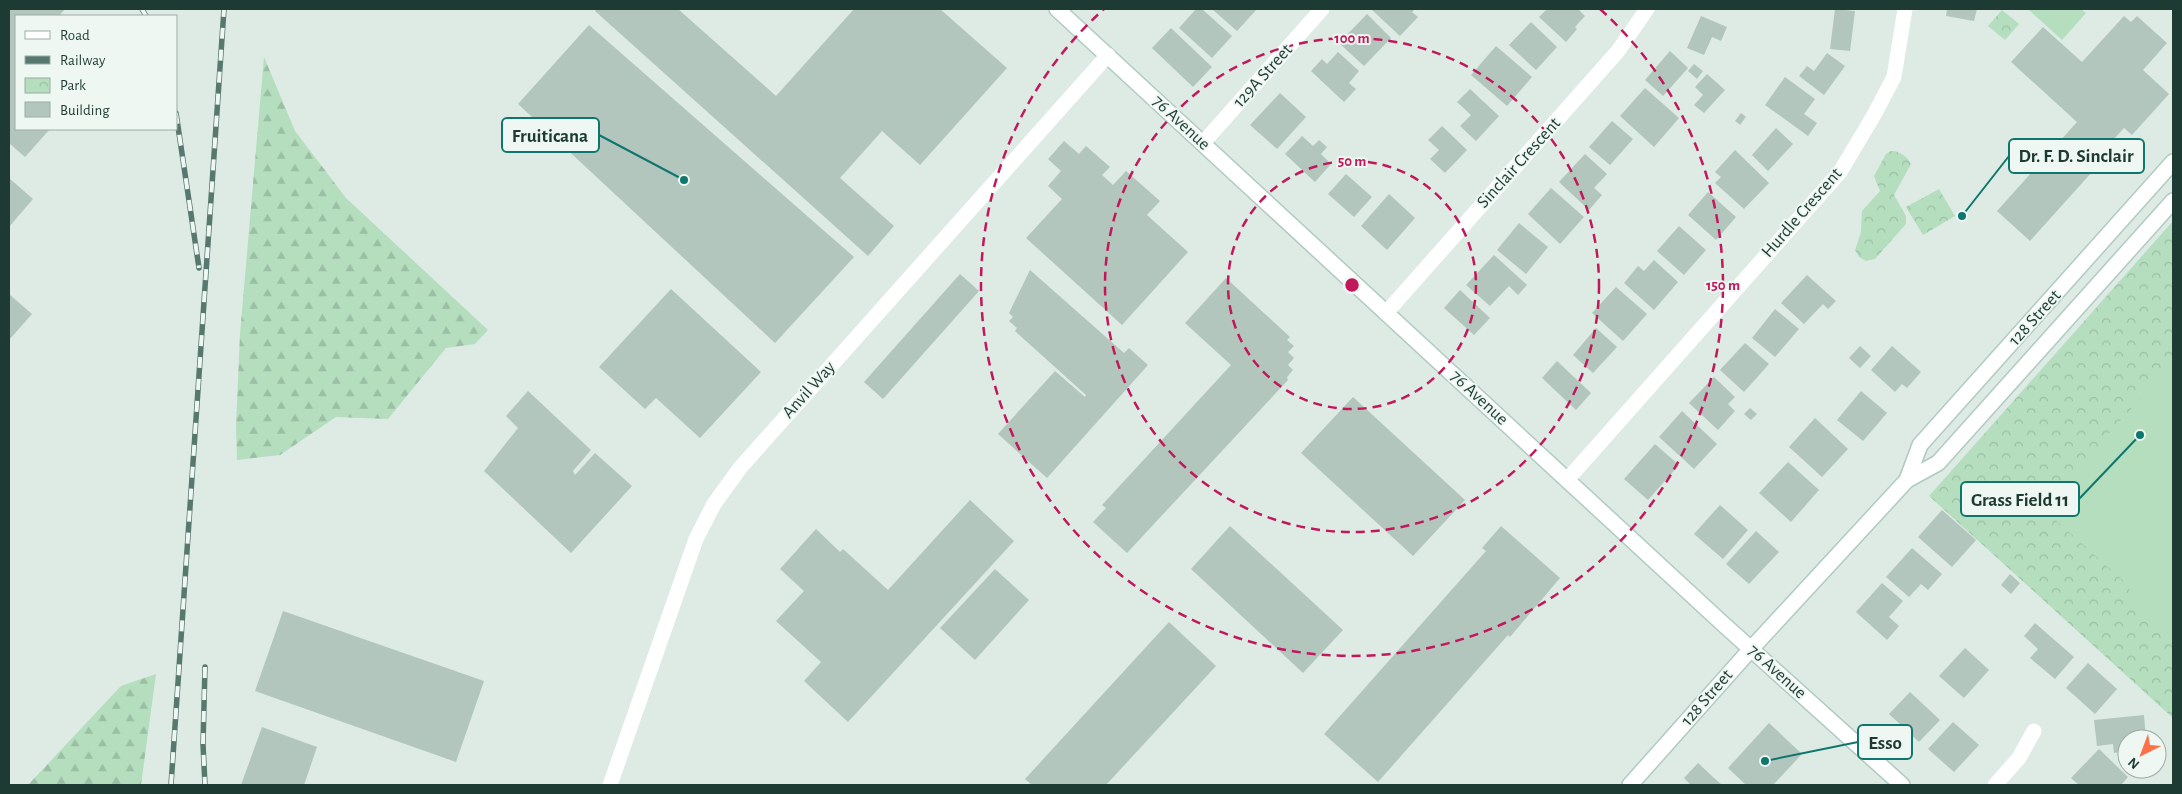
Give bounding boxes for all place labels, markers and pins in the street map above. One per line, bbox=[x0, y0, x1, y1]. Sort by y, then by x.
callout: Fruiticana bbox=[502, 118, 599, 152]
callout: Dr. F. D. Sinclair bbox=[2009, 139, 2144, 173]
centre of rings bbox=[1343, 276, 1361, 294]
callout: Grass Field 11 bbox=[1961, 482, 2079, 516]
callout: Esso bbox=[1858, 725, 1912, 759]

